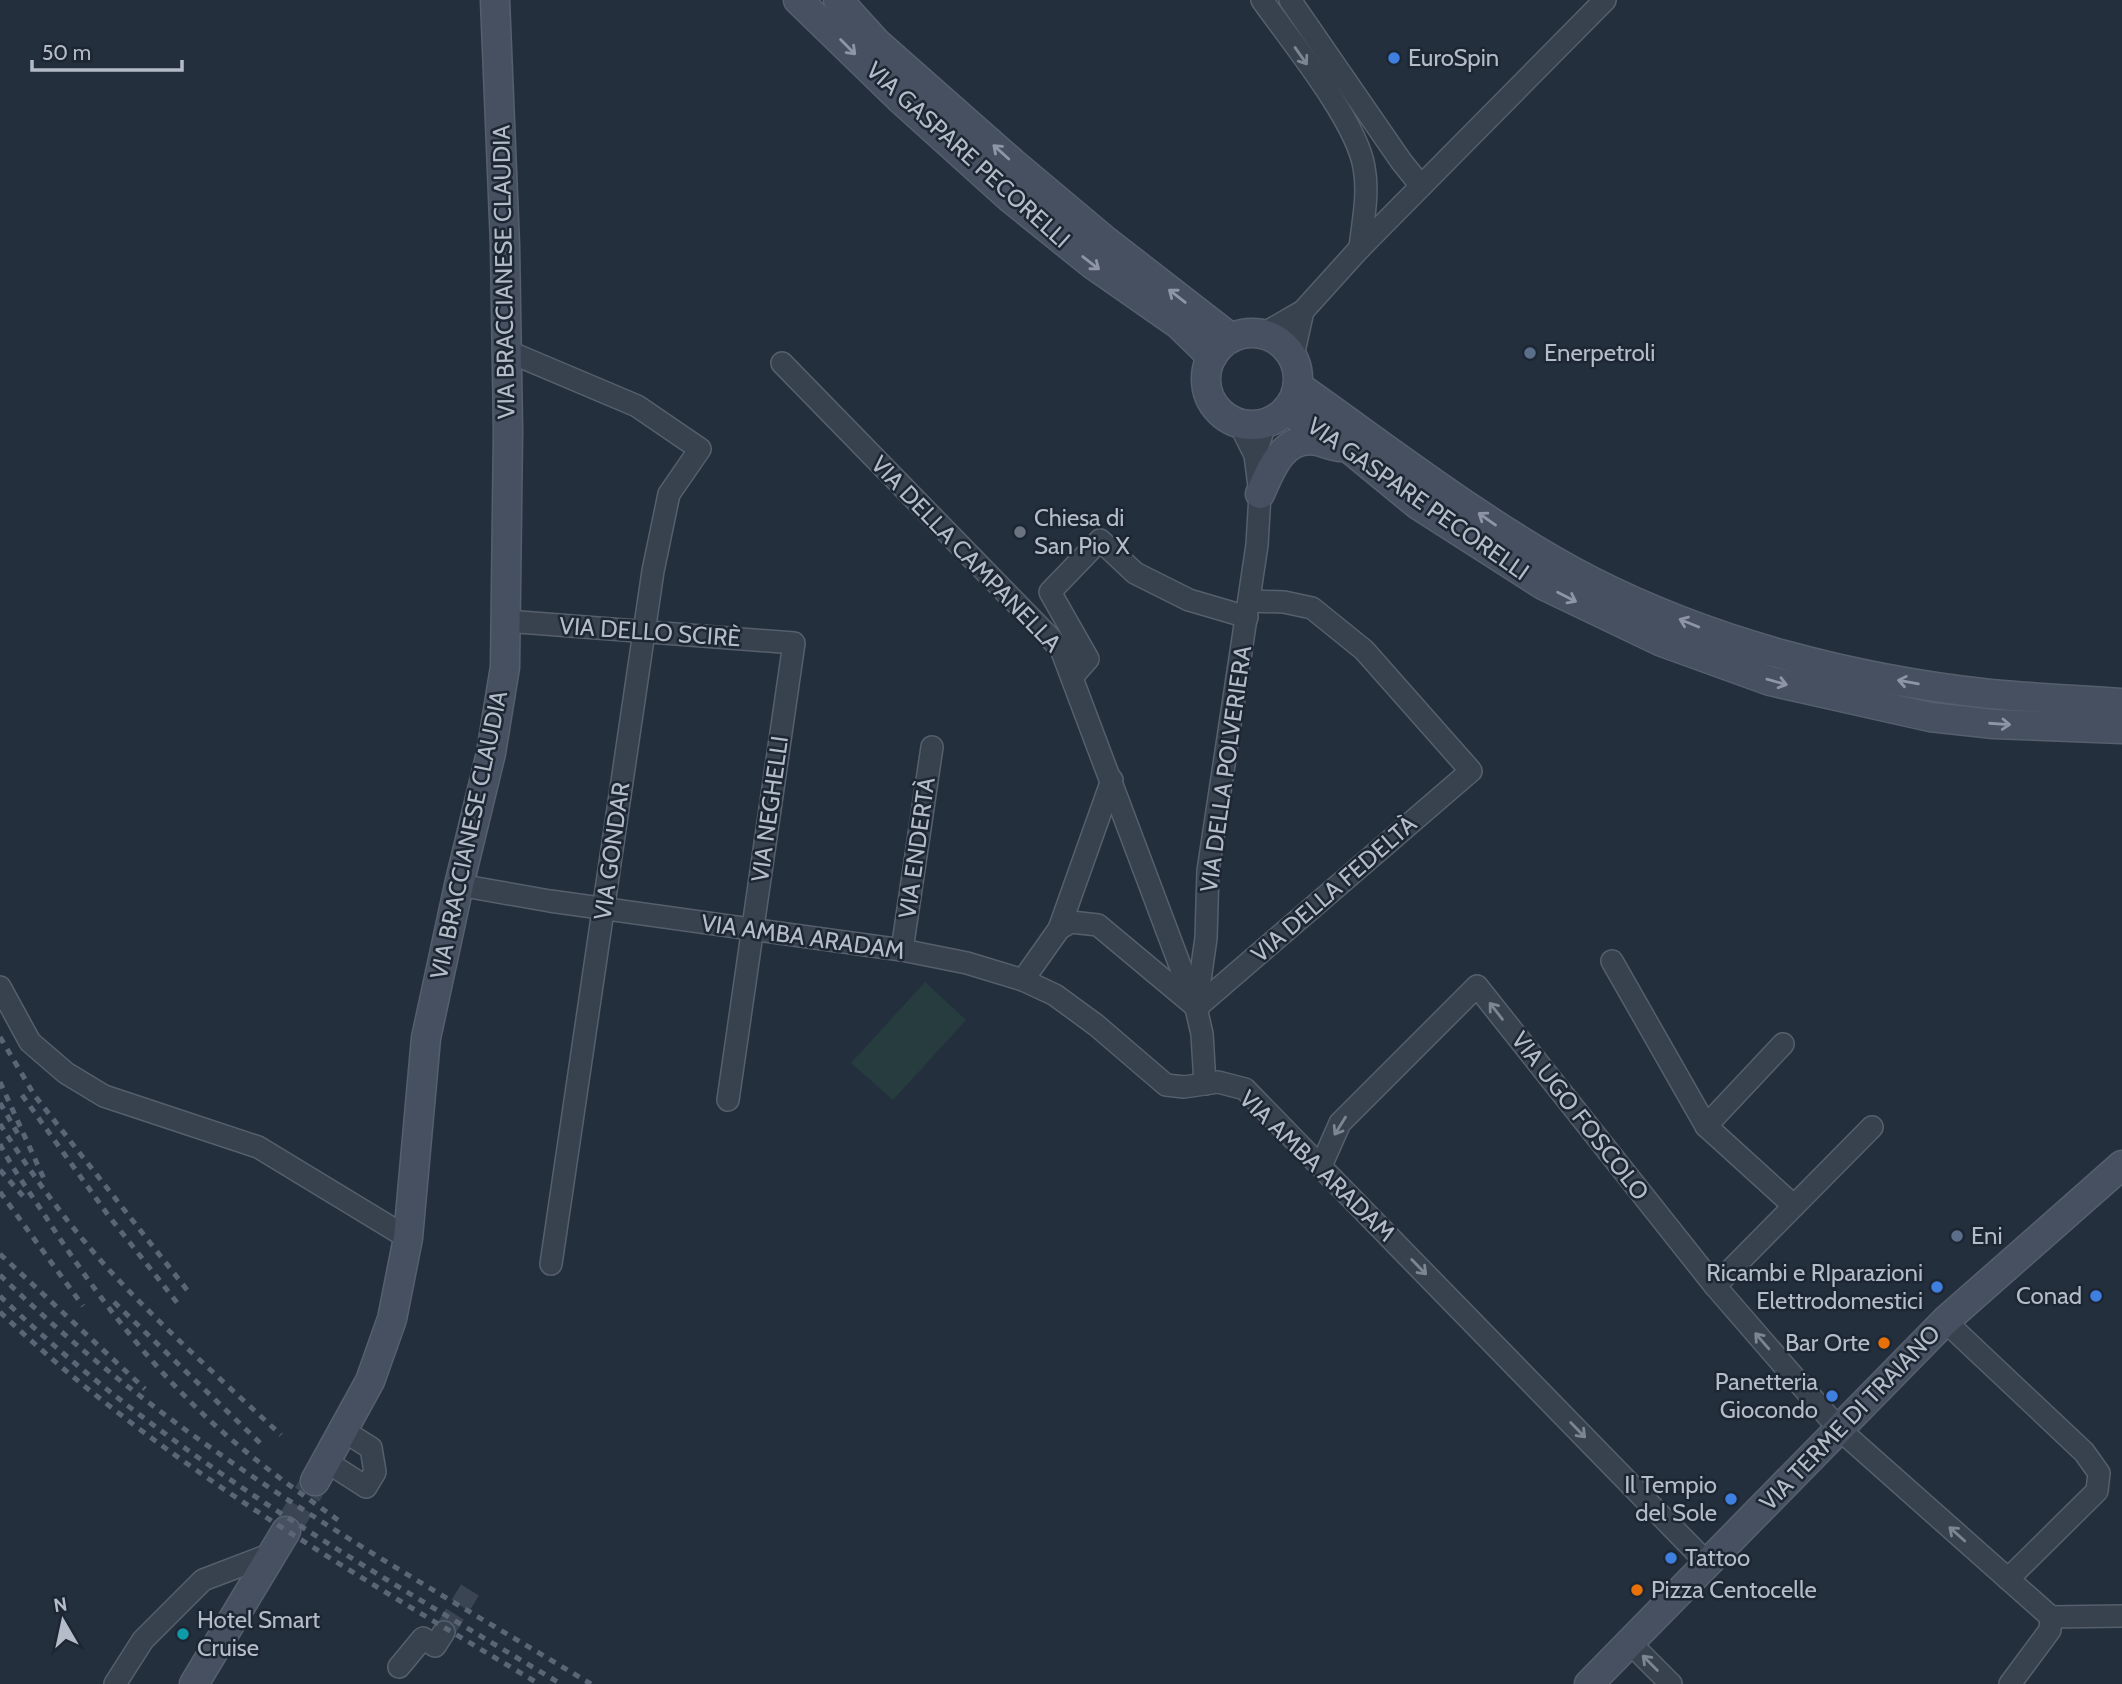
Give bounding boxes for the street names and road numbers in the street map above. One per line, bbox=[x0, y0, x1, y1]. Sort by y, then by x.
street label: VIA GASPARE PECORELLI bbox=[860, 55, 1076, 254]
street label: VIA BRACCIANESE CLAUDIA bbox=[486, 124, 521, 419]
street label: VIA GASPARE PECORELLI bbox=[1302, 411, 1535, 586]
street label: VIA DELLA CAMPANELLA bbox=[865, 450, 1068, 658]
street label: VIA DELLO SCIRÈ bbox=[558, 611, 742, 652]
street label: VIA DELLA POLVERIERA bbox=[1194, 644, 1257, 894]
street label: VIA BRACCIANESE CLAUDIA bbox=[424, 688, 513, 982]
street label: VIA NEGHELLI bbox=[745, 734, 794, 884]
street label: VIA ENDERTÀ bbox=[892, 775, 941, 920]
street label: VIA GONDAR bbox=[587, 780, 636, 922]
street label: VIA DELLA FEDELTÀ bbox=[1245, 809, 1422, 968]
street label: VIA AMBA ARADAM bbox=[700, 908, 907, 965]
street label: VIA UGO FOSCOLO bbox=[1506, 1026, 1655, 1206]
street label: VIA AMBA ARADAM bbox=[1234, 1084, 1401, 1247]
street label: VIA TERME DI TRAIANO bbox=[1753, 1319, 1946, 1517]

